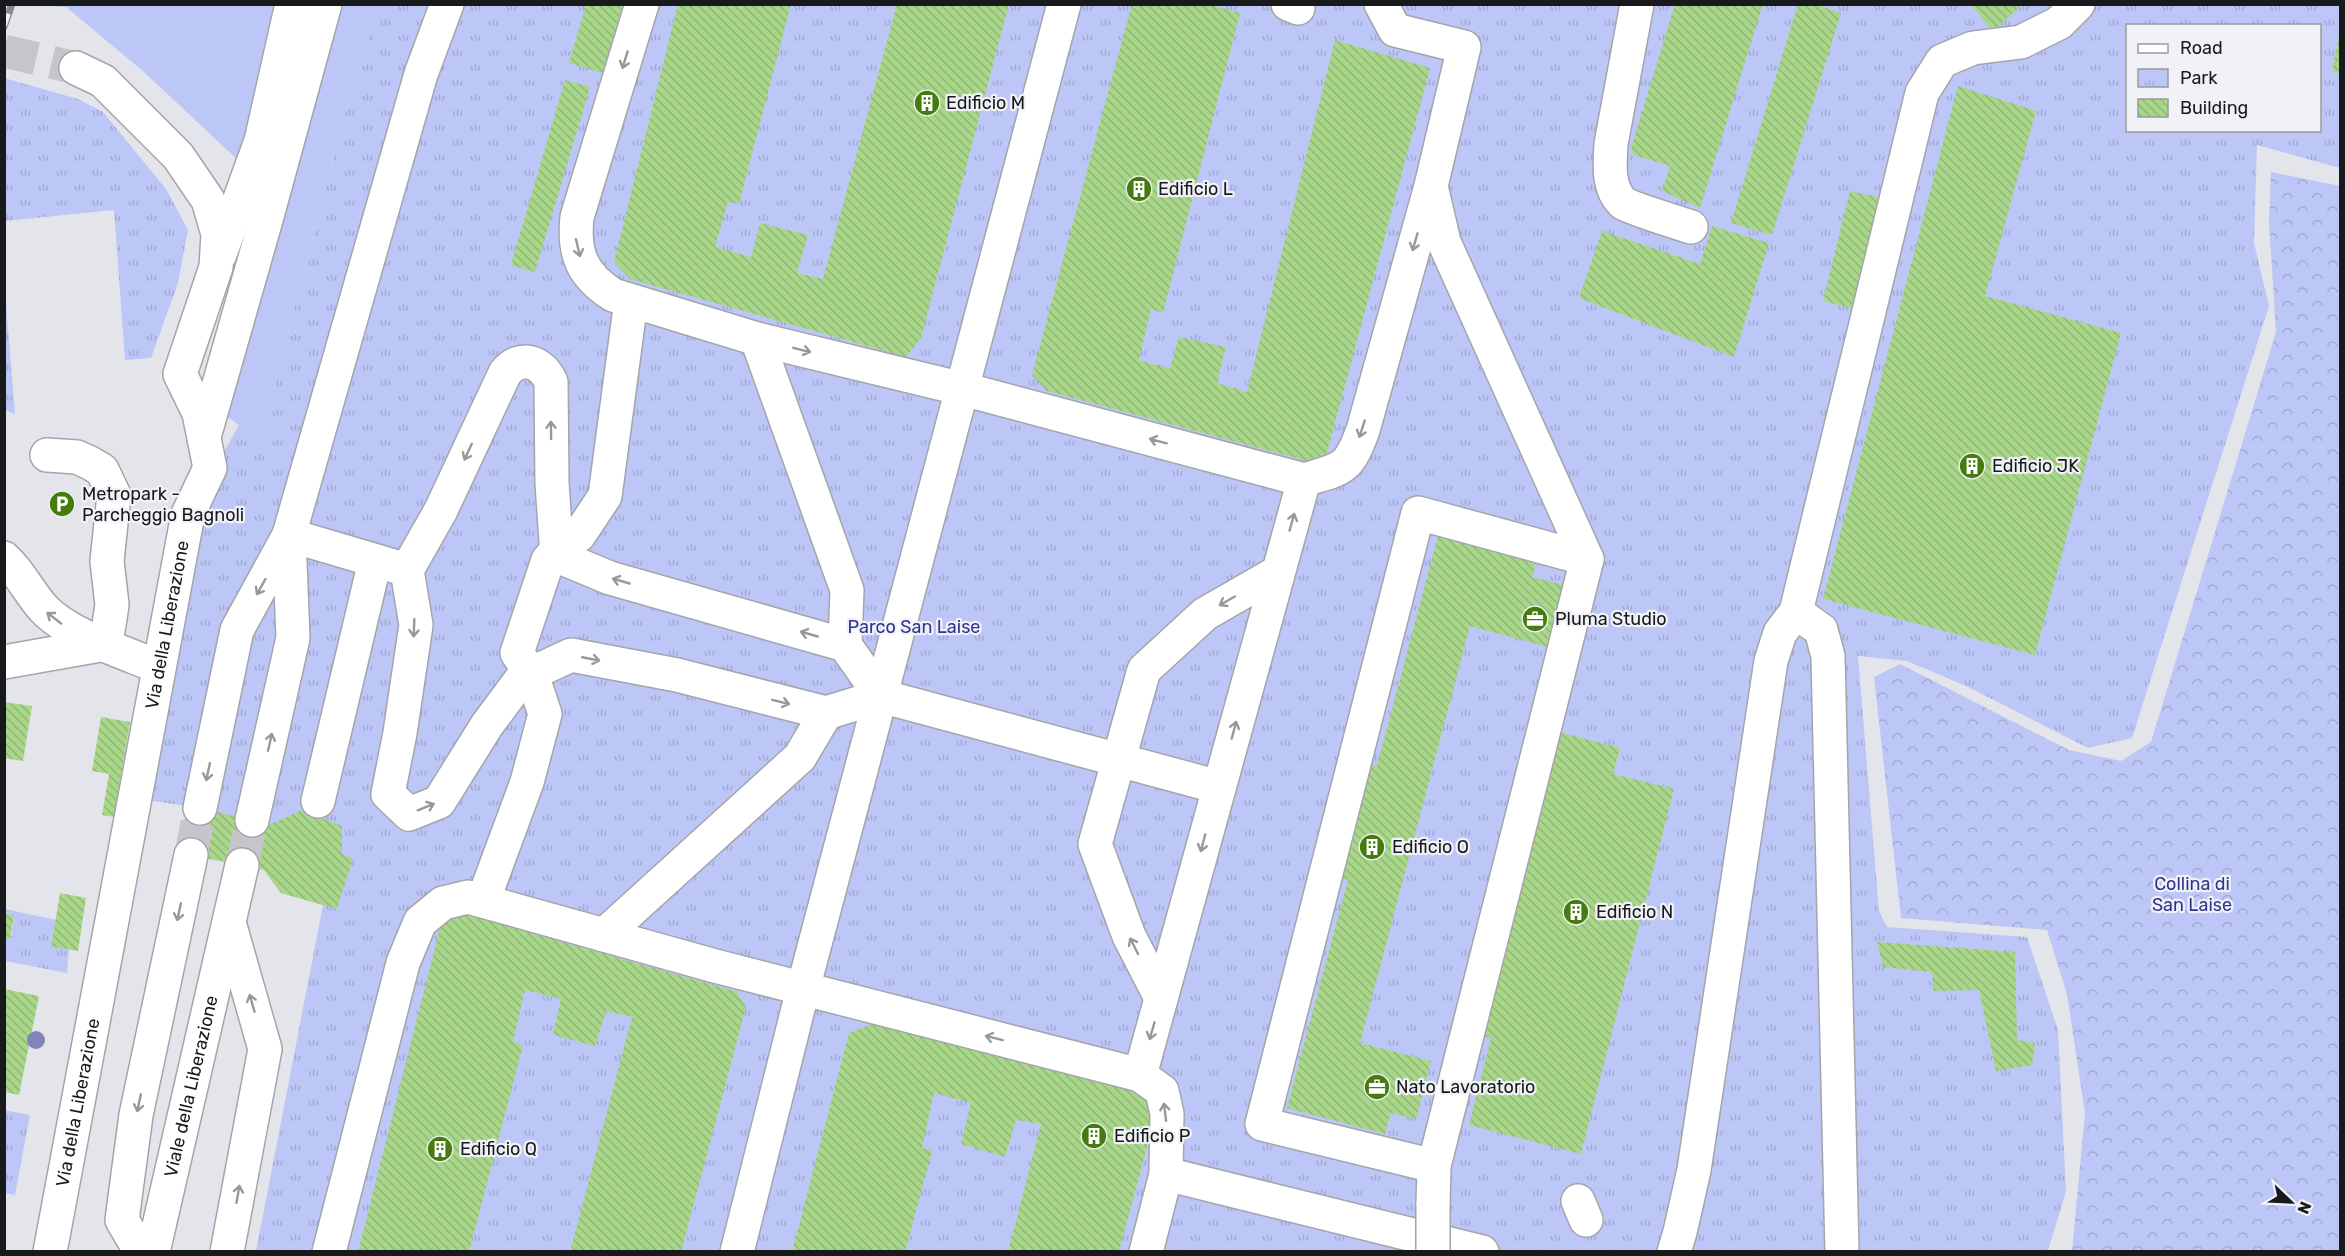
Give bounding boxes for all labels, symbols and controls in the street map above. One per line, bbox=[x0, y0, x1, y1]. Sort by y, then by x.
legend bbox=[2126, 24, 2321, 132]
text: Road bbox=[2180, 37, 2223, 59]
one-way arrow bbox=[619, 50, 630, 69]
text: Park bbox=[2180, 67, 2218, 89]
building icon: Edificio M bbox=[912, 88, 942, 118]
place label: Edificio M bbox=[946, 92, 1025, 114]
text: Building bbox=[2180, 97, 2248, 119]
building icon: Edificio L bbox=[1124, 174, 1154, 204]
place label: Edificio L bbox=[1158, 178, 1233, 200]
one-way arrow bbox=[1409, 232, 1421, 251]
one-way arrow bbox=[573, 238, 584, 257]
one-way arrow bbox=[792, 344, 811, 356]
one-way arrow bbox=[1356, 419, 1367, 438]
one-way arrow bbox=[546, 420, 557, 440]
one-way arrow bbox=[1149, 435, 1168, 446]
one-way arrow bbox=[462, 442, 474, 460]
building icon: Edificio JK bbox=[1957, 451, 1987, 481]
place label: Edificio JK bbox=[1992, 455, 2079, 477]
place label: Metropark - Parcheggio Bagnoli bbox=[82, 483, 244, 526]
parking icon: Metropark - Parcheggio Bagnoli bbox=[47, 489, 77, 519]
one-way arrow bbox=[1287, 513, 1298, 532]
street label: Via della Liberazione bbox=[141, 539, 194, 711]
one-way arrow bbox=[612, 575, 631, 586]
one-way arrow bbox=[255, 577, 266, 595]
one-way arrow bbox=[1219, 595, 1236, 607]
office icon: Pluma Studio bbox=[1520, 604, 1550, 634]
place label: Pluma Studio bbox=[1555, 608, 1667, 630]
one-way arrow bbox=[47, 611, 63, 624]
park label: Parco San Laise bbox=[848, 616, 980, 638]
one-way arrow bbox=[409, 617, 420, 637]
one-way arrow bbox=[800, 628, 819, 639]
one-way arrow bbox=[581, 654, 600, 665]
one-way arrow bbox=[771, 696, 790, 708]
one-way arrow bbox=[1229, 721, 1240, 740]
one-way arrow bbox=[264, 733, 276, 752]
one-way arrow bbox=[202, 762, 213, 782]
one-way arrow bbox=[417, 801, 435, 812]
building icon: Edificio O bbox=[1357, 832, 1387, 862]
one-way arrow bbox=[1197, 833, 1208, 852]
place label: Edificio O bbox=[1392, 836, 1469, 858]
park label: Collina di San Laise bbox=[2152, 873, 2232, 916]
building icon: Edificio N bbox=[1561, 897, 1591, 927]
place label: Edificio N bbox=[1596, 901, 1673, 923]
one-way arrow bbox=[173, 902, 184, 921]
one-way arrow bbox=[1128, 937, 1139, 955]
street label: Viale della Liberazione bbox=[160, 993, 223, 1179]
one-way arrow bbox=[246, 994, 257, 1013]
street label: Via della Liberazione bbox=[51, 1016, 104, 1189]
one-way arrow bbox=[1146, 1021, 1157, 1040]
one-way arrow bbox=[985, 1031, 1004, 1043]
office icon: Nato Lavoratorio bbox=[1362, 1072, 1392, 1102]
place label: Nato Lavoratorio bbox=[1396, 1076, 1535, 1098]
one-way arrow bbox=[133, 1093, 144, 1112]
one-way arrow bbox=[1160, 1102, 1171, 1122]
building icon: Edificio P bbox=[1079, 1121, 1109, 1151]
place label: Edificio P bbox=[1114, 1125, 1190, 1147]
building icon: Edificio Q bbox=[425, 1134, 455, 1164]
place label: Edificio Q bbox=[460, 1138, 537, 1160]
north arrow bbox=[2261, 1172, 2321, 1232]
one-way arrow bbox=[233, 1185, 244, 1204]
text: N bbox=[2293, 1199, 2315, 1217]

